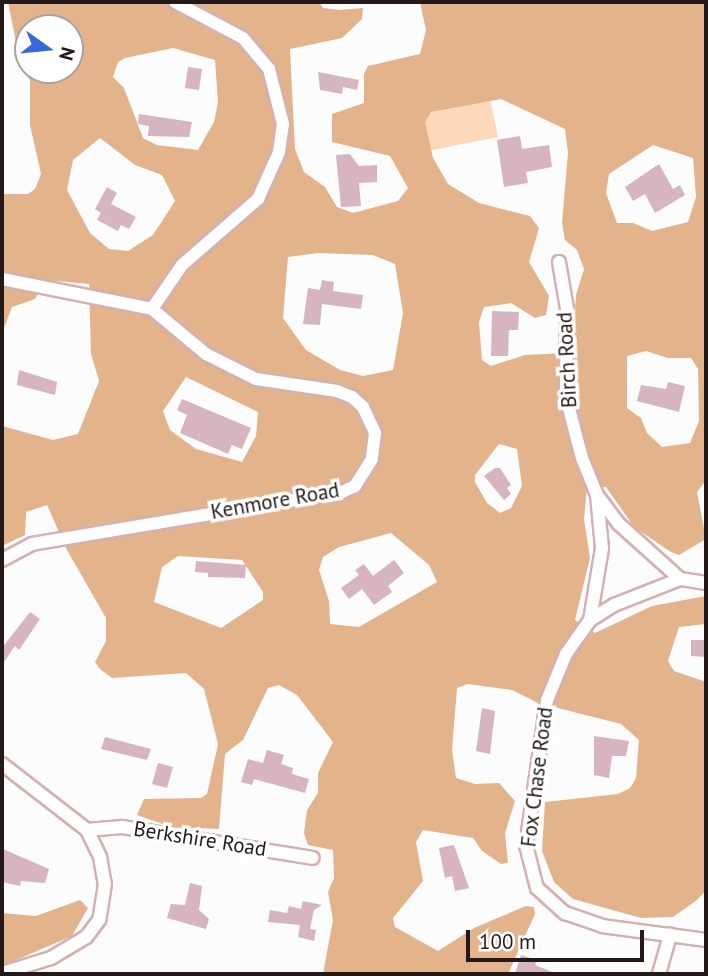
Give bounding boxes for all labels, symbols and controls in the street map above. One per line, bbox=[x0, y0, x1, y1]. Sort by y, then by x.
north arrow bbox=[14, 14, 84, 84]
text: N bbox=[54, 45, 81, 63]
street label: Birch Road bbox=[552, 311, 582, 409]
street label: Kenmore Road bbox=[209, 477, 341, 525]
street label: Fox Chase Road bbox=[516, 705, 558, 849]
street label: Berkshire Road bbox=[132, 816, 268, 862]
scale bar bbox=[470, 916, 648, 960]
text: 100 m bbox=[479, 928, 536, 955]

